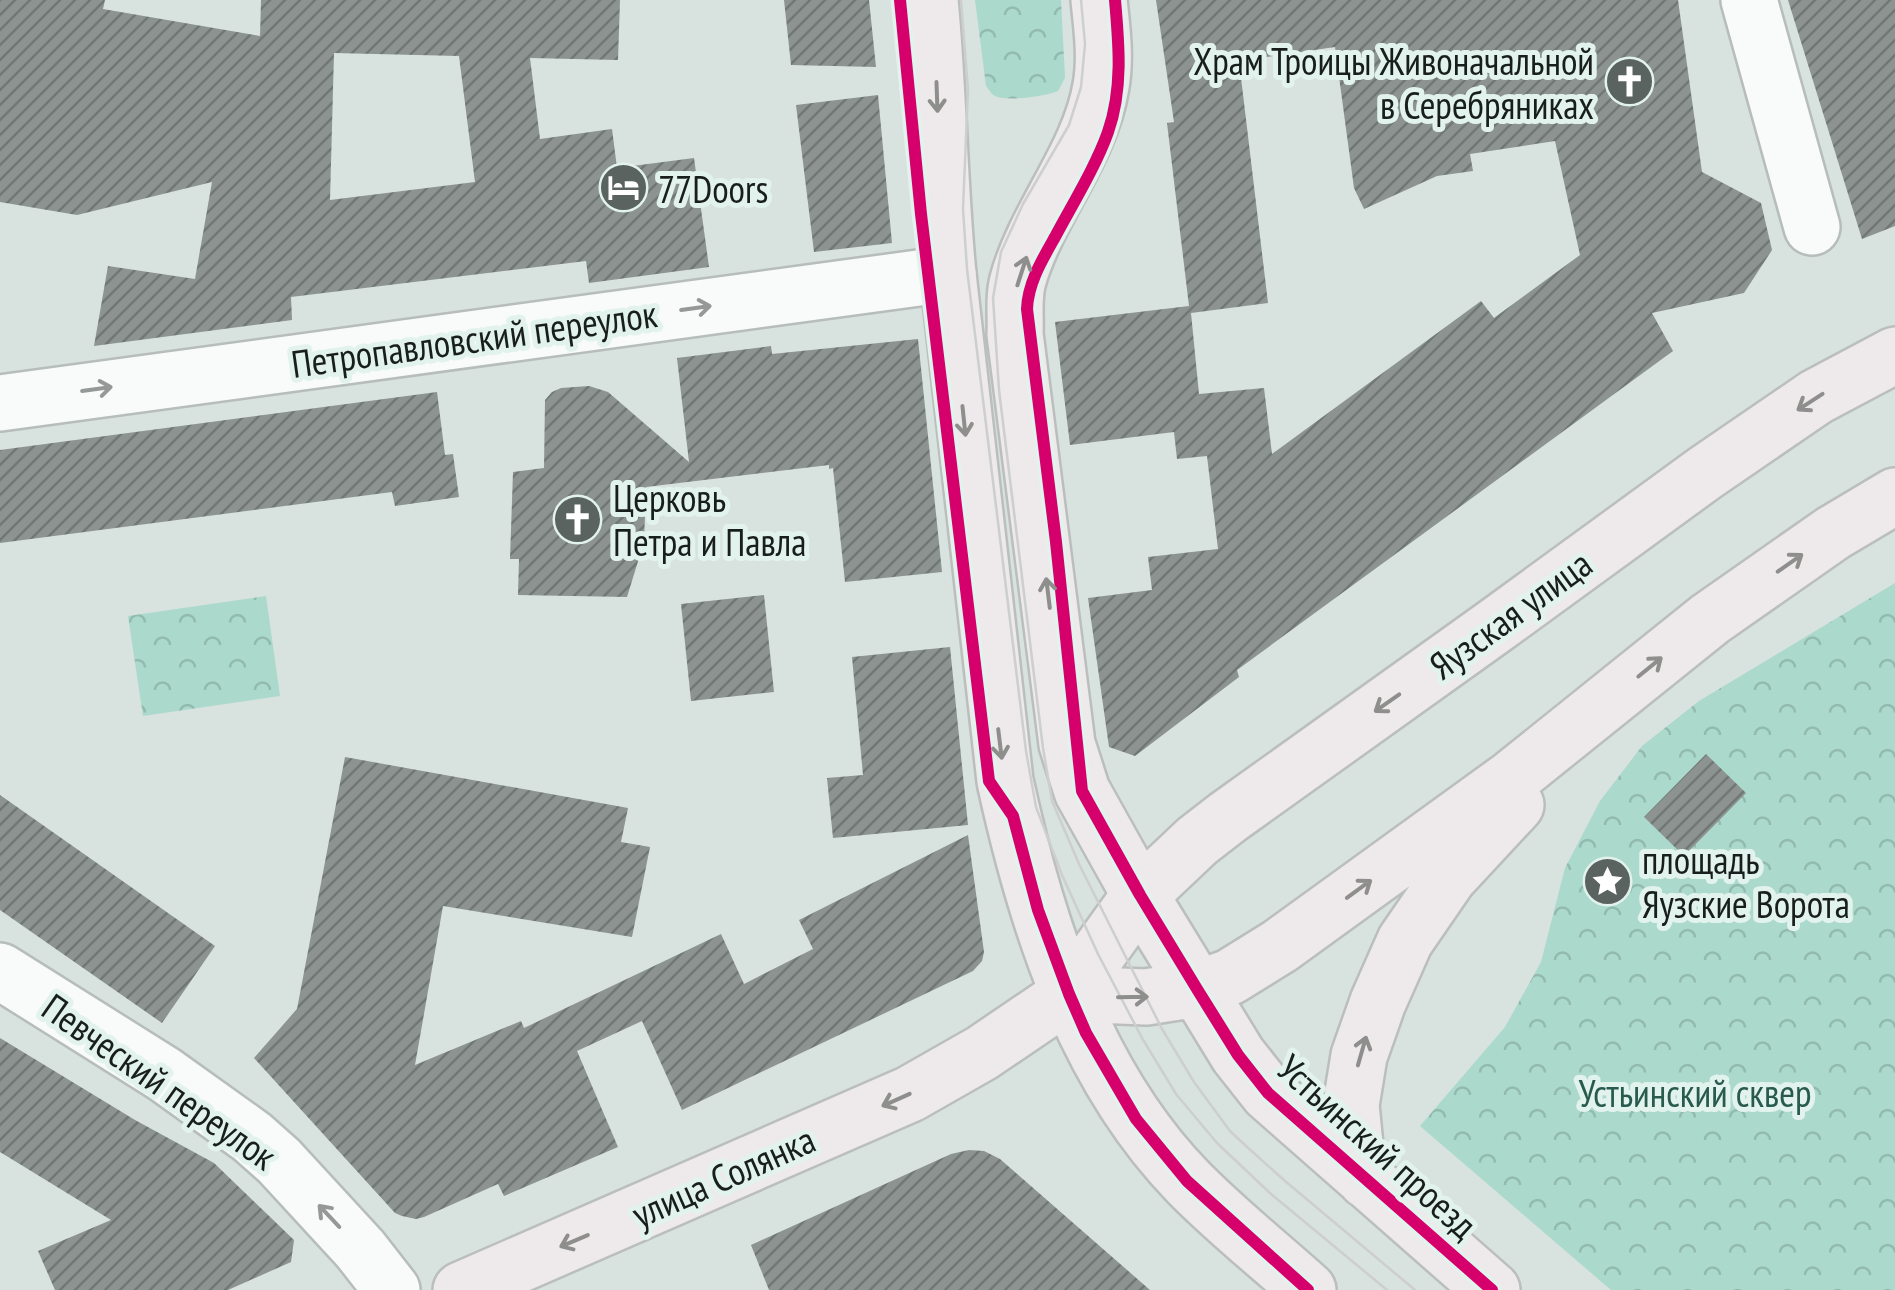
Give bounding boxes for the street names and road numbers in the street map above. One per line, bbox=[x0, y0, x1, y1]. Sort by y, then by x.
street label: Петропавловский переулок bbox=[288, 288, 660, 388]
street label: Яузская улица bbox=[1419, 539, 1601, 689]
street label: Певческий переулок bbox=[33, 982, 287, 1180]
street label: Устьинский проезд bbox=[1268, 1043, 1488, 1249]
street label: улица Солянка bbox=[624, 1114, 822, 1238]

